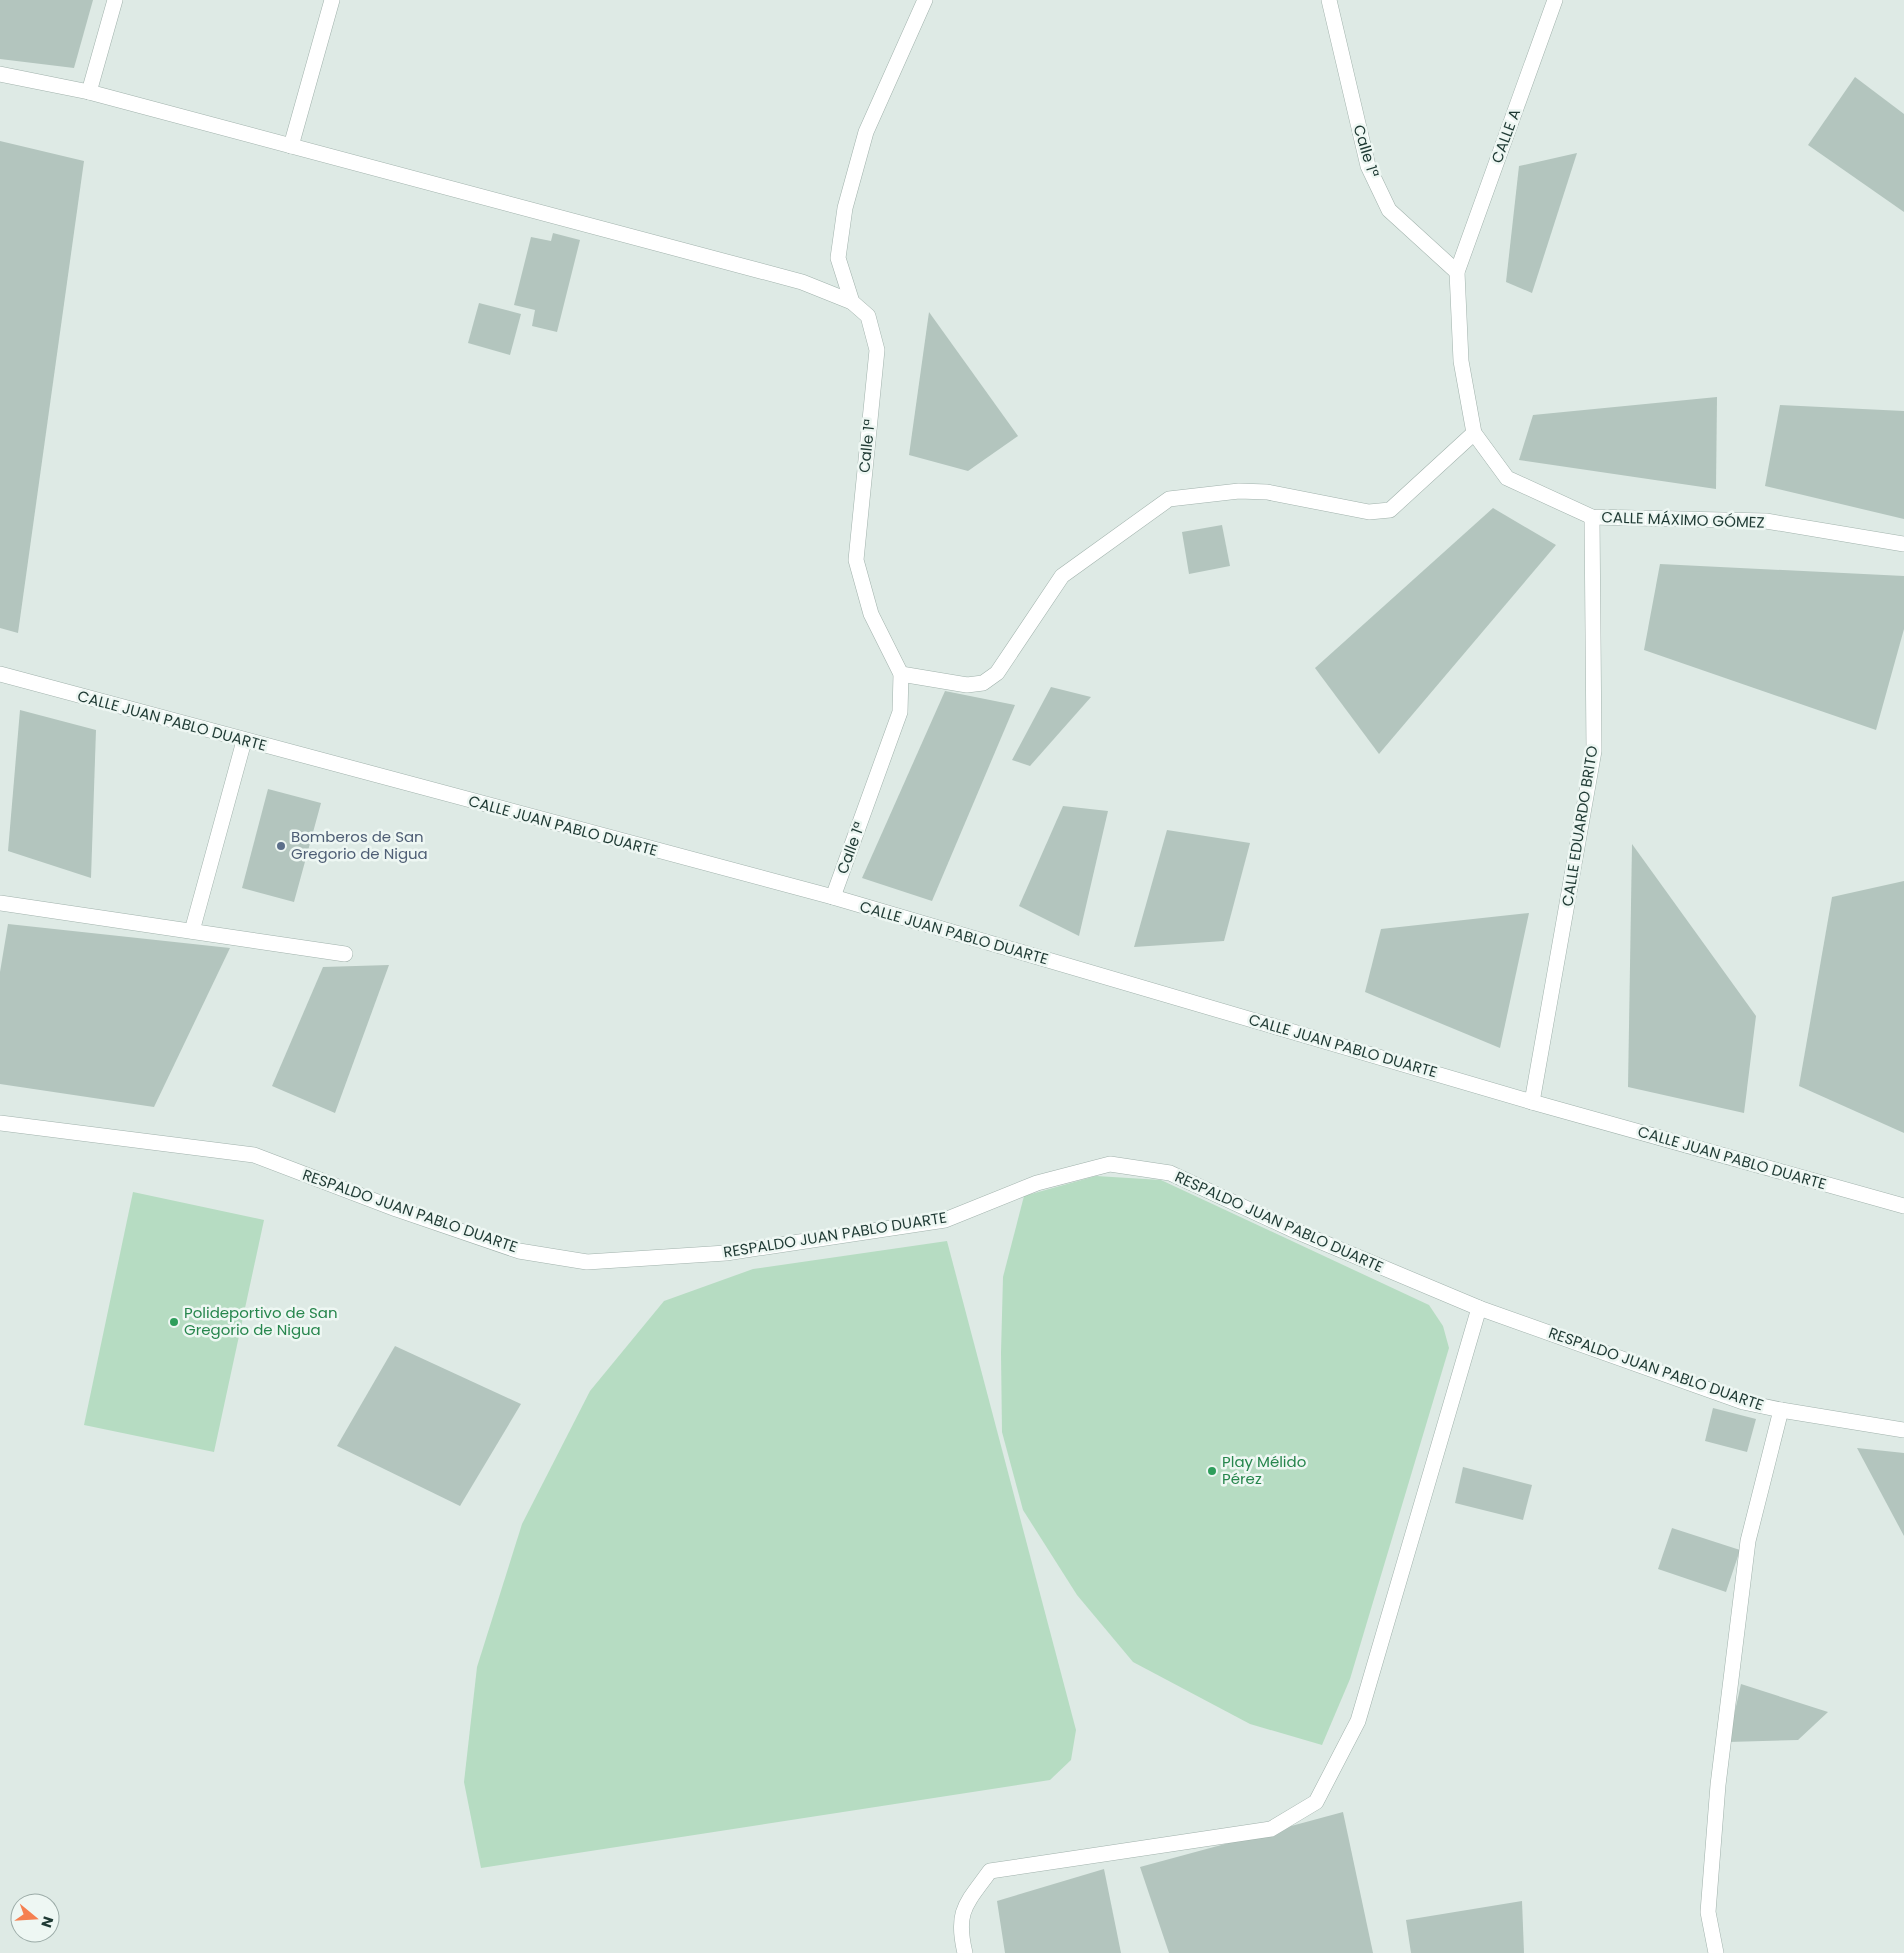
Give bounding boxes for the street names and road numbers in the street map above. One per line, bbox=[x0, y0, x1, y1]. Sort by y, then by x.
street label: CALLE A bbox=[1486, 106, 1525, 166]
street label: Calle 1ª bbox=[1349, 122, 1384, 180]
street label: Calle 1ª bbox=[853, 418, 880, 474]
street label: CALLE MÁXIMO GÓMEZ bbox=[1601, 506, 1765, 533]
street label: CALLE JUAN PABLO DUARTE bbox=[75, 685, 269, 756]
street label: CALLE EDUARDO BRITO bbox=[1556, 744, 1603, 908]
street label: CALLE JUAN PABLO DUARTE bbox=[466, 790, 660, 861]
street label: Calle 1ª bbox=[831, 819, 870, 877]
street label: CALLE JUAN PABLO DUARTE bbox=[857, 896, 1051, 970]
street label: CALLE JUAN PABLO DUARTE bbox=[1246, 1009, 1440, 1083]
street label: CALLE JUAN PABLO DUARTE bbox=[1635, 1121, 1829, 1195]
street label: RESPALDO JUAN PABLO DUARTE bbox=[300, 1164, 520, 1257]
street label: RESPALDO JUAN PABLO DUARTE bbox=[1172, 1166, 1387, 1277]
street label: RESPALDO JUAN PABLO DUARTE bbox=[722, 1206, 948, 1263]
street label: RESPALDO JUAN PABLO DUARTE bbox=[1546, 1322, 1766, 1415]

